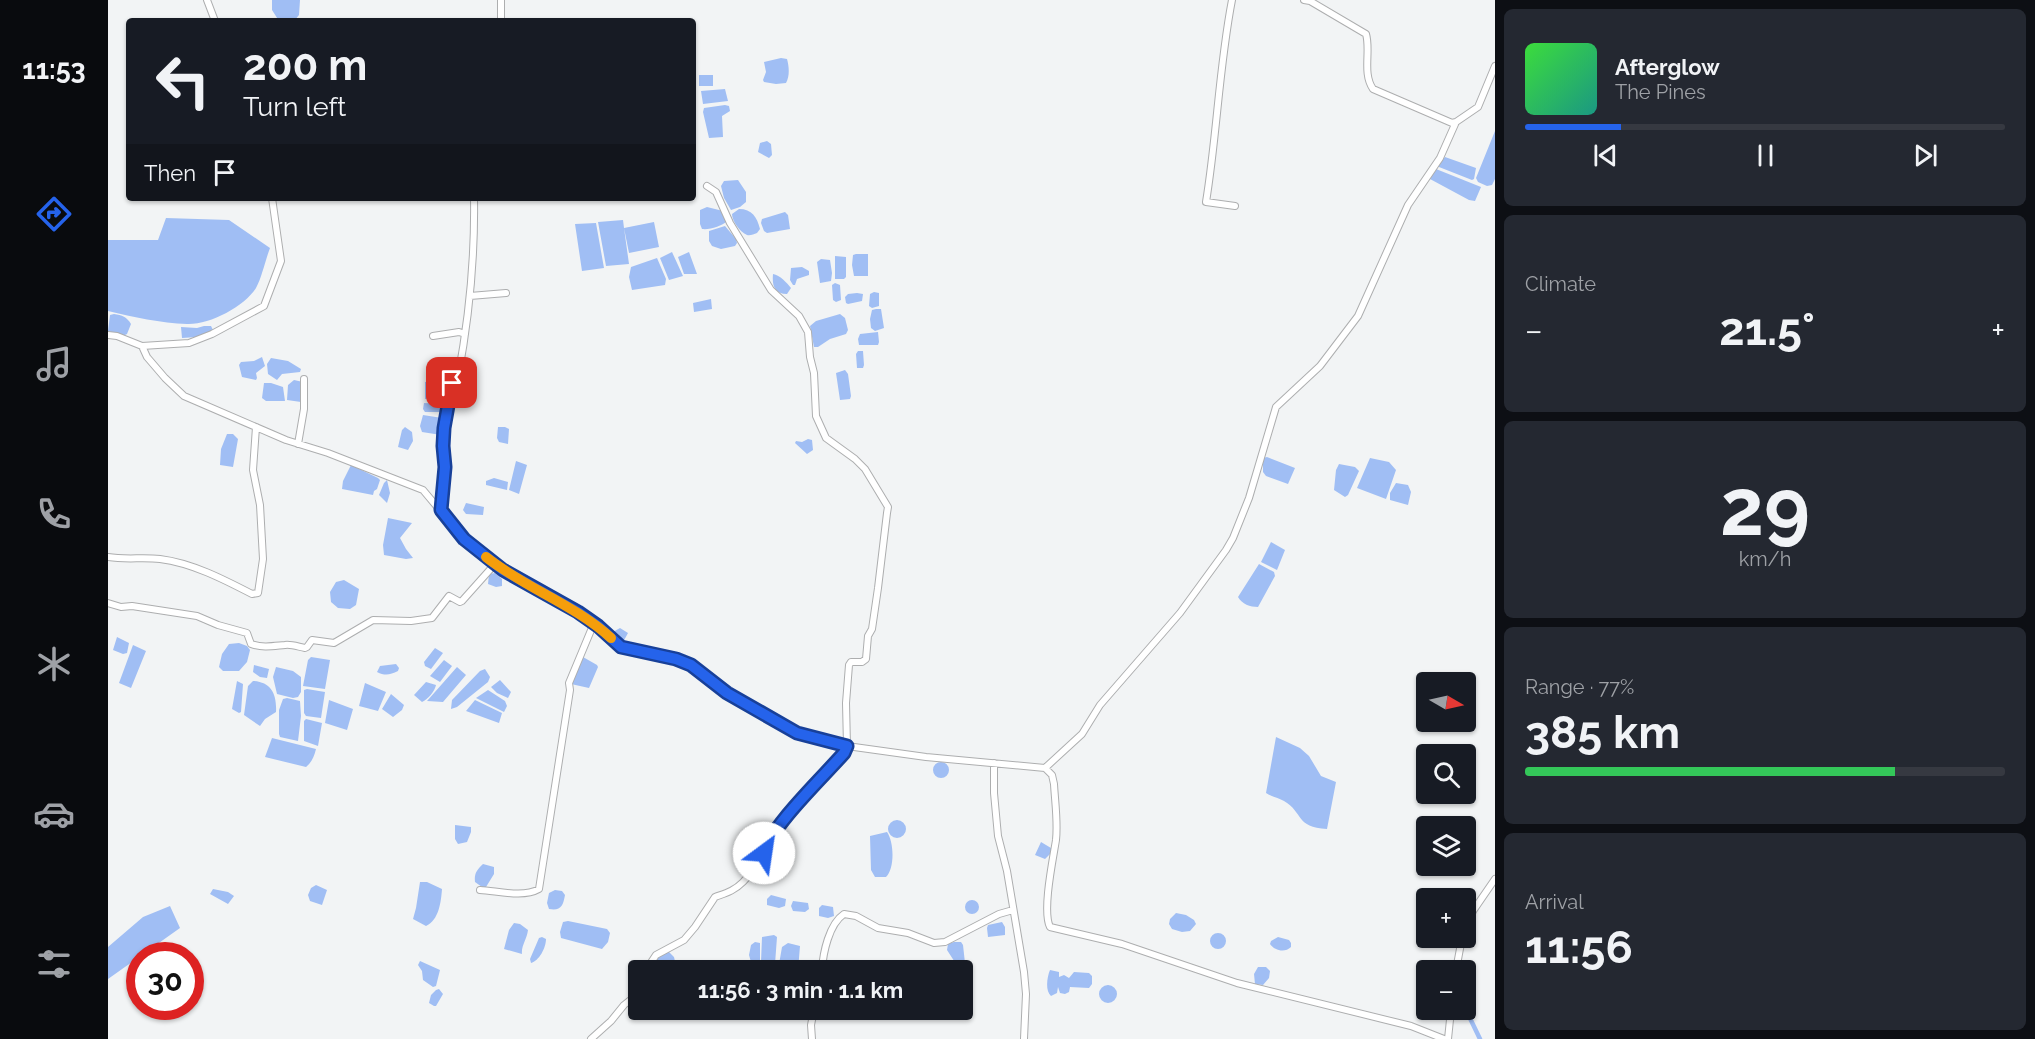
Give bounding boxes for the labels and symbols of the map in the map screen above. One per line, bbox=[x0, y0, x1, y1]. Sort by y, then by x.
pin bbox=[426, 357, 477, 408]
north arrow bbox=[1416, 672, 1476, 732]
position arrow bbox=[732, 821, 796, 885]
speed limit sign: 30 bbox=[126, 942, 204, 1020]

